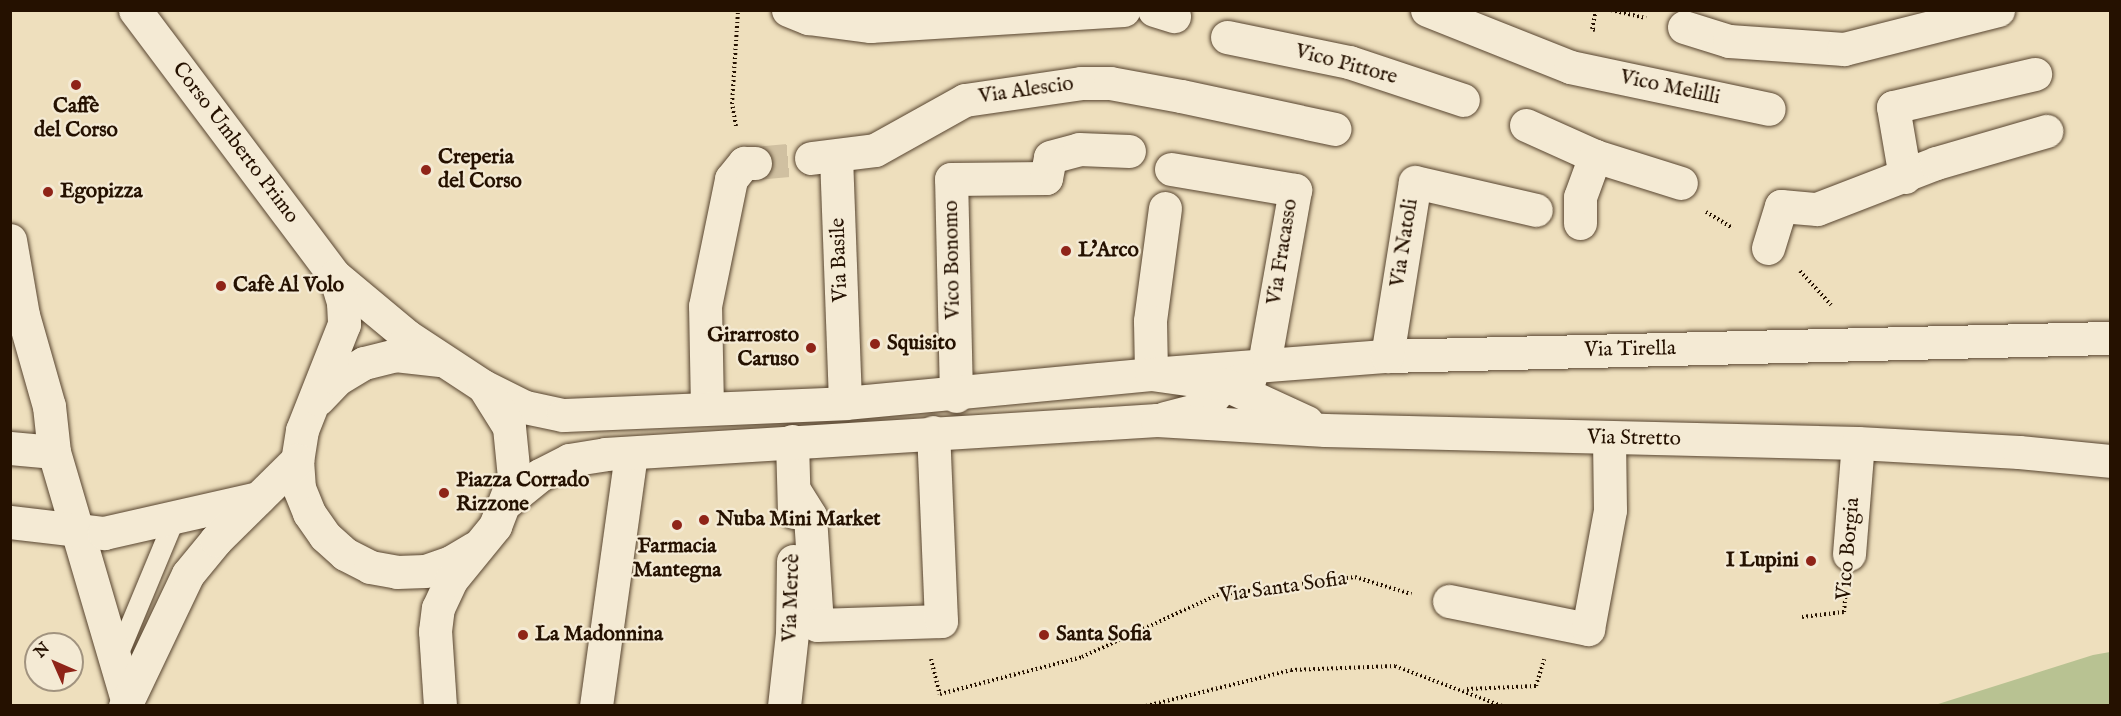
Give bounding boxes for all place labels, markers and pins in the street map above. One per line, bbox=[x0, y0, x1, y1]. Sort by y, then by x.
marker: Caffè del Corso bbox=[69, 78, 83, 92]
place label: Caffè del Corso bbox=[34, 94, 118, 144]
place label: Creperia del Corso bbox=[438, 145, 522, 195]
marker: Creperia del Corso bbox=[419, 163, 433, 177]
place label: Egopizza bbox=[60, 179, 143, 205]
marker: Egopizza bbox=[41, 185, 55, 199]
place label: L'Arco bbox=[1078, 238, 1139, 264]
marker: L'Arco bbox=[1059, 244, 1073, 258]
place label: Cafè Al Volo bbox=[233, 273, 344, 299]
marker: Cafè Al Volo bbox=[214, 279, 228, 293]
place label: Girarrosto Caruso bbox=[707, 323, 799, 373]
place label: Squisito bbox=[887, 331, 956, 357]
marker: Squisito bbox=[868, 337, 882, 351]
marker: Girarrosto Caruso bbox=[804, 341, 818, 355]
place label: Piazza Corrado Rizzone bbox=[456, 468, 589, 518]
marker: Piazza Corrado Rizzone bbox=[437, 486, 451, 500]
place label: Nuba Mini Market bbox=[716, 507, 881, 533]
marker: Nuba Mini Market bbox=[697, 513, 711, 527]
marker: Farmacia Mantegna bbox=[670, 518, 684, 532]
place label: Farmacia Mantegna bbox=[633, 534, 721, 584]
place label: I Lupini bbox=[1726, 548, 1799, 574]
marker: I Lupini bbox=[1804, 554, 1818, 568]
place label: La Madonnina bbox=[535, 622, 663, 648]
place label: Santa Sofia bbox=[1056, 622, 1151, 648]
marker: La Madonnina bbox=[516, 628, 530, 642]
marker: Santa Sofia bbox=[1037, 628, 1051, 642]

